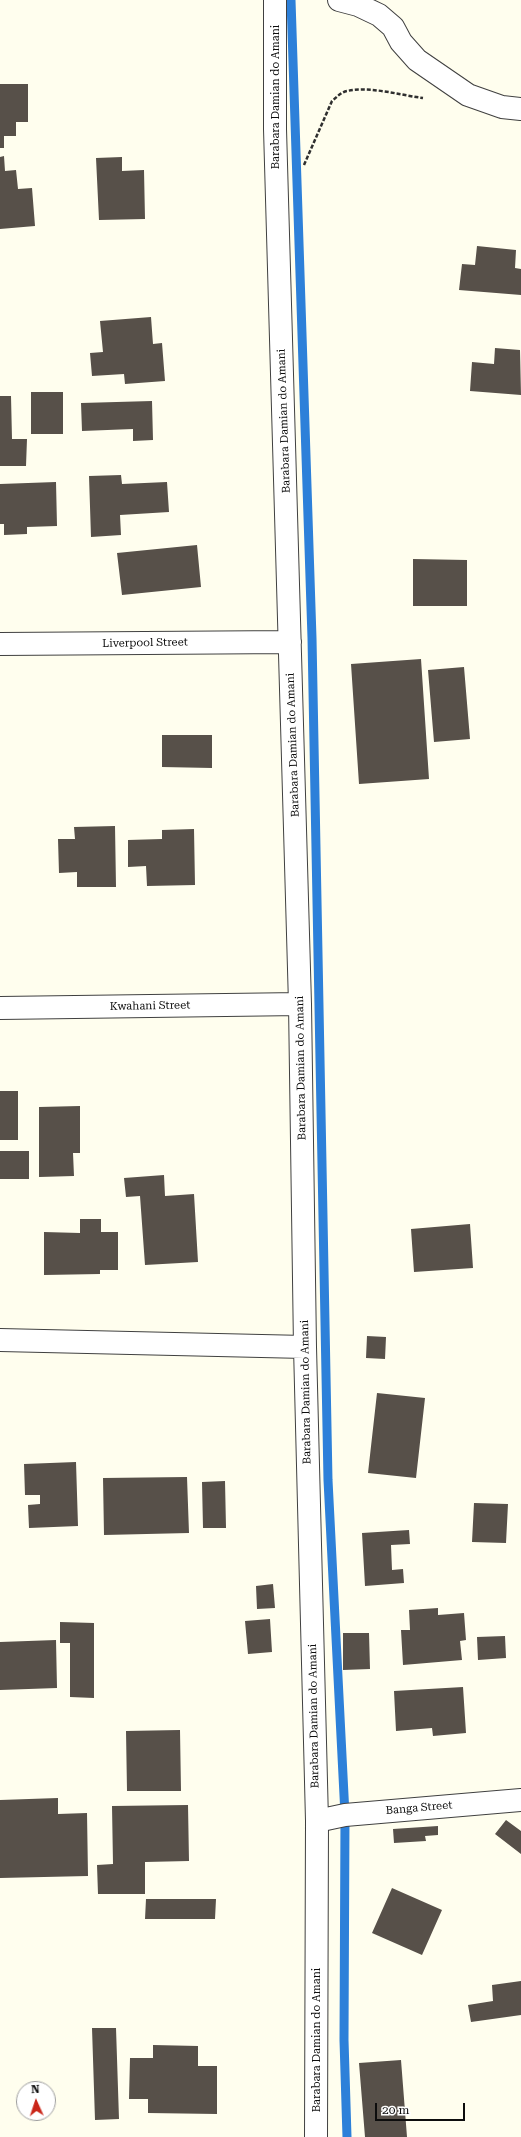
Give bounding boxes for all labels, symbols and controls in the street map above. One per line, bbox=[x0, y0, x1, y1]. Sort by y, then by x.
street label: Barabara Damian do Amani bbox=[269, 25, 283, 169]
street label: Barabara Damian do Amani bbox=[275, 349, 293, 493]
street label: Liverpool Street bbox=[102, 636, 188, 650]
street label: Barabara Damian do Amani bbox=[284, 673, 302, 817]
street label: Barabara Damian do Amani bbox=[293, 996, 309, 1140]
street label: Kwahani Street bbox=[110, 999, 190, 1013]
street label: Barabara Damian do Amani bbox=[298, 1320, 314, 1464]
street label: Barabara Damian do Amani bbox=[306, 1644, 322, 1788]
street label: Banga Street bbox=[385, 1799, 453, 1817]
street label: Barabara Damian do Amani bbox=[310, 1968, 324, 2112]
north arrow bbox=[16, 2081, 56, 2121]
text: N bbox=[31, 2083, 40, 2096]
scale bar bbox=[377, 2095, 467, 2121]
text: 20 m bbox=[382, 2103, 409, 2117]

